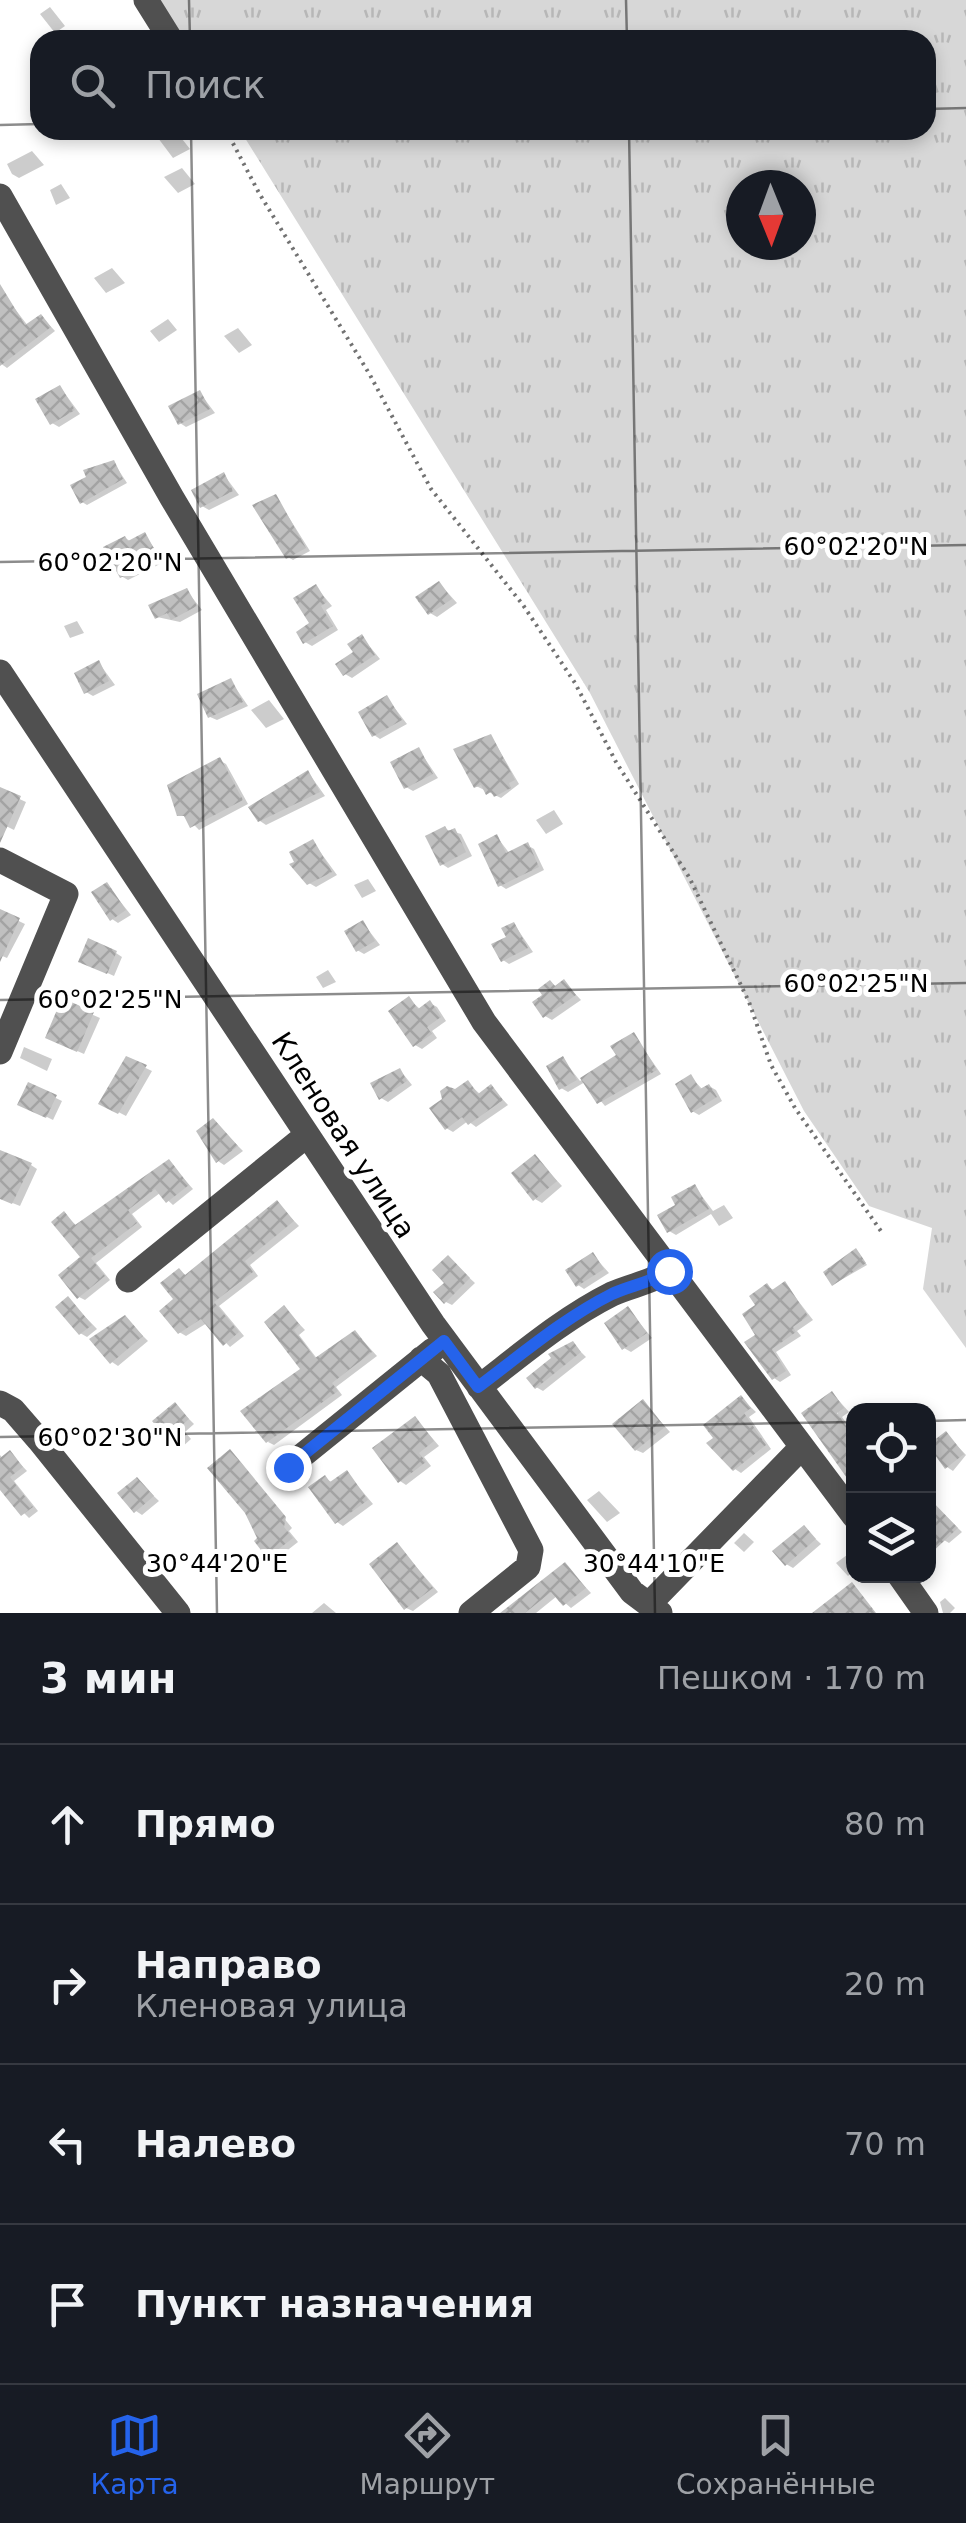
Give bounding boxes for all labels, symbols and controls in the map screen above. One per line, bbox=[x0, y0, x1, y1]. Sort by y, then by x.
search box bbox=[30, 30, 936, 140]
icon: search bbox=[65, 58, 120, 113]
text: Поиск bbox=[145, 63, 265, 107]
north arrow bbox=[726, 170, 816, 260]
text: 60°02'20"N bbox=[783, 532, 929, 561]
text: 60°02'20"N bbox=[37, 548, 183, 577]
text: 60°02'25"N bbox=[783, 969, 929, 998]
text: 60°02'25"N bbox=[37, 985, 183, 1014]
street label: Кленовая улица bbox=[265, 1026, 422, 1244]
route start bbox=[647, 1249, 693, 1295]
map controls bbox=[846, 1403, 936, 1583]
button: locate bbox=[846, 1403, 936, 1493]
text: 60°02'30"N bbox=[37, 1423, 183, 1452]
route end bbox=[266, 1445, 312, 1491]
button: layers bbox=[846, 1493, 936, 1583]
text: 30°44'20"E bbox=[146, 1549, 288, 1578]
text: 30°44'10"E bbox=[583, 1549, 725, 1578]
text: 3 мин bbox=[40, 1654, 177, 1703]
text: Пешком · 170 m bbox=[657, 1659, 926, 1697]
icon: ahead bbox=[40, 1797, 95, 1852]
text: Прямо bbox=[135, 1802, 276, 1846]
text: 80 m bbox=[844, 1805, 926, 1843]
text: Направо bbox=[135, 1943, 322, 1987]
icon: right bbox=[40, 1957, 95, 2012]
text: 20 m bbox=[844, 1965, 926, 2003]
text: Кленовая улица bbox=[135, 1987, 408, 2025]
icon: left bbox=[40, 2117, 95, 2172]
text: Налево bbox=[135, 2122, 296, 2166]
text: 70 m bbox=[844, 2125, 926, 2163]
icon: arrive bbox=[40, 2277, 95, 2332]
text: Пункт назначения bbox=[135, 2282, 534, 2326]
tab: Карта bbox=[90, 2408, 179, 2501]
tab: Маршрут bbox=[360, 2408, 495, 2501]
tab: Сохранённые bbox=[676, 2408, 876, 2501]

